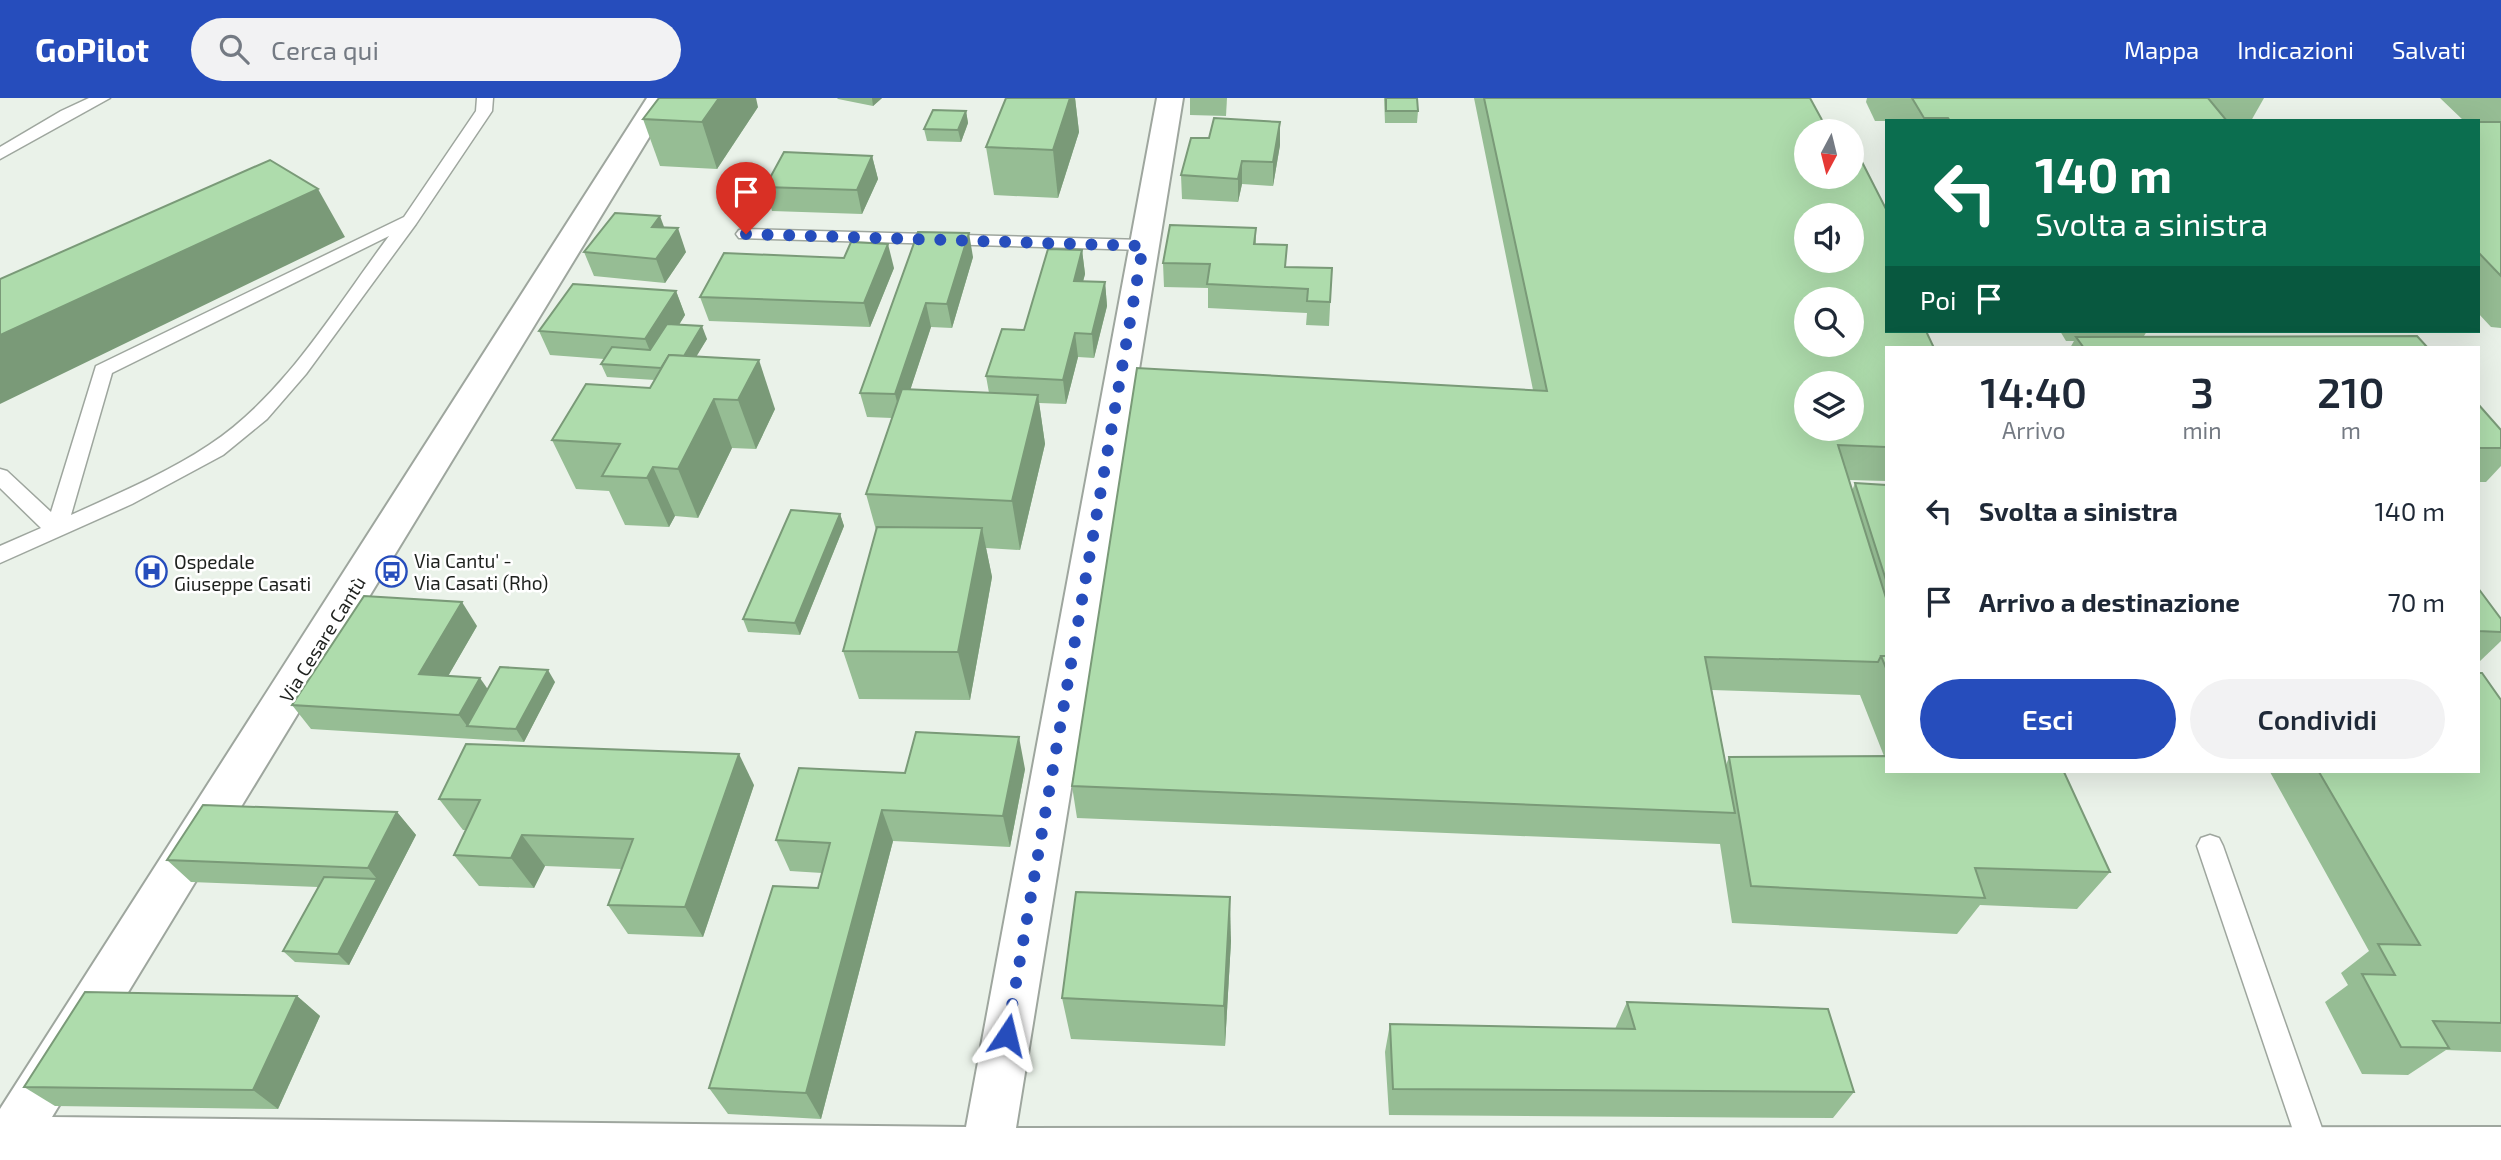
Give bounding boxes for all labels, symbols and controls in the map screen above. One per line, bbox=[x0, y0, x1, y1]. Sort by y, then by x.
search box bbox=[191, 18, 681, 81]
text: GoPilot bbox=[35, 29, 149, 69]
icon: search bbox=[215, 30, 253, 68]
text: Cerca qui bbox=[271, 34, 379, 65]
text: Mappa bbox=[2124, 35, 2199, 64]
text: Indicazioni bbox=[2237, 35, 2354, 64]
text: Salvati bbox=[2392, 35, 2466, 64]
north arrow bbox=[1794, 119, 1864, 189]
map controls bbox=[1794, 119, 1864, 441]
text: 140 m bbox=[2035, 144, 2172, 203]
icon: left bbox=[1920, 147, 2011, 238]
pin bbox=[716, 162, 776, 234]
icon: arrive bbox=[727, 173, 765, 211]
button: sound bbox=[1794, 203, 1864, 273]
text: Svolta a sinistra bbox=[2035, 204, 2268, 242]
icon: arrive bbox=[1970, 280, 2008, 318]
text: Poi bbox=[1920, 284, 1956, 315]
button: search bbox=[1794, 287, 1864, 357]
text: 14:40 bbox=[1980, 366, 2087, 416]
text: 3 bbox=[2190, 366, 2214, 416]
text: 210 bbox=[2317, 366, 2385, 416]
button: layers bbox=[1794, 371, 1864, 441]
text: Arrivo bbox=[2002, 416, 2066, 444]
text: min bbox=[2182, 416, 2222, 444]
text: m bbox=[2341, 416, 2361, 444]
icon: left bbox=[1920, 492, 1958, 530]
text: Svolta a sinistra bbox=[1979, 495, 2178, 526]
text: 140 m bbox=[2374, 495, 2445, 526]
place label: Via Cantu' - Via Casati (Rho) bbox=[414, 549, 548, 594]
place label: Ospedale Giuseppe Casati bbox=[174, 550, 311, 595]
bus stop icon: Via Cantu' - Via Casati (Rho) bbox=[374, 554, 408, 588]
hospital icon: Ospedale Giuseppe Casati bbox=[134, 555, 168, 589]
street label: Via Cesare Cantù bbox=[274, 572, 370, 706]
icon: arrive bbox=[1920, 583, 1958, 621]
text: Arrivo a destinazione bbox=[1979, 586, 2240, 617]
text: 70 m bbox=[2387, 586, 2445, 617]
button: Esci bbox=[1920, 679, 2176, 759]
button: Condividi bbox=[2190, 679, 2445, 759]
position arrow bbox=[970, 998, 1044, 1072]

